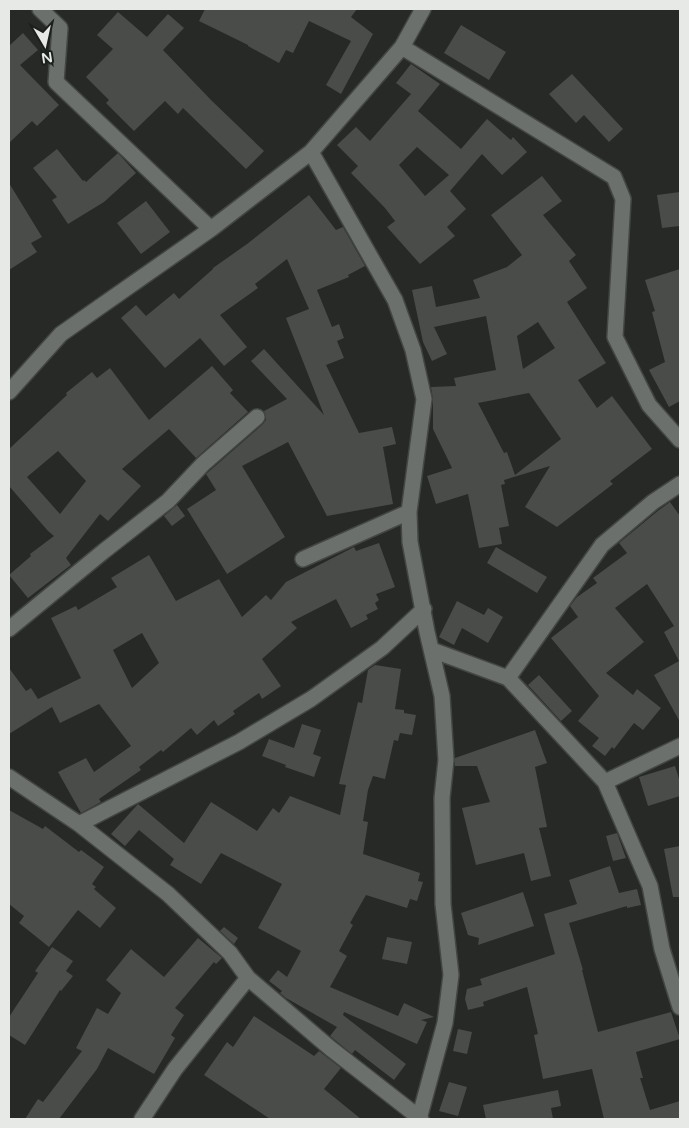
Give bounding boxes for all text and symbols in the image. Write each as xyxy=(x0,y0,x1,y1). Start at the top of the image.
north arrow xyxy=(20,20,70,70)
text: N xyxy=(40,48,54,67)

